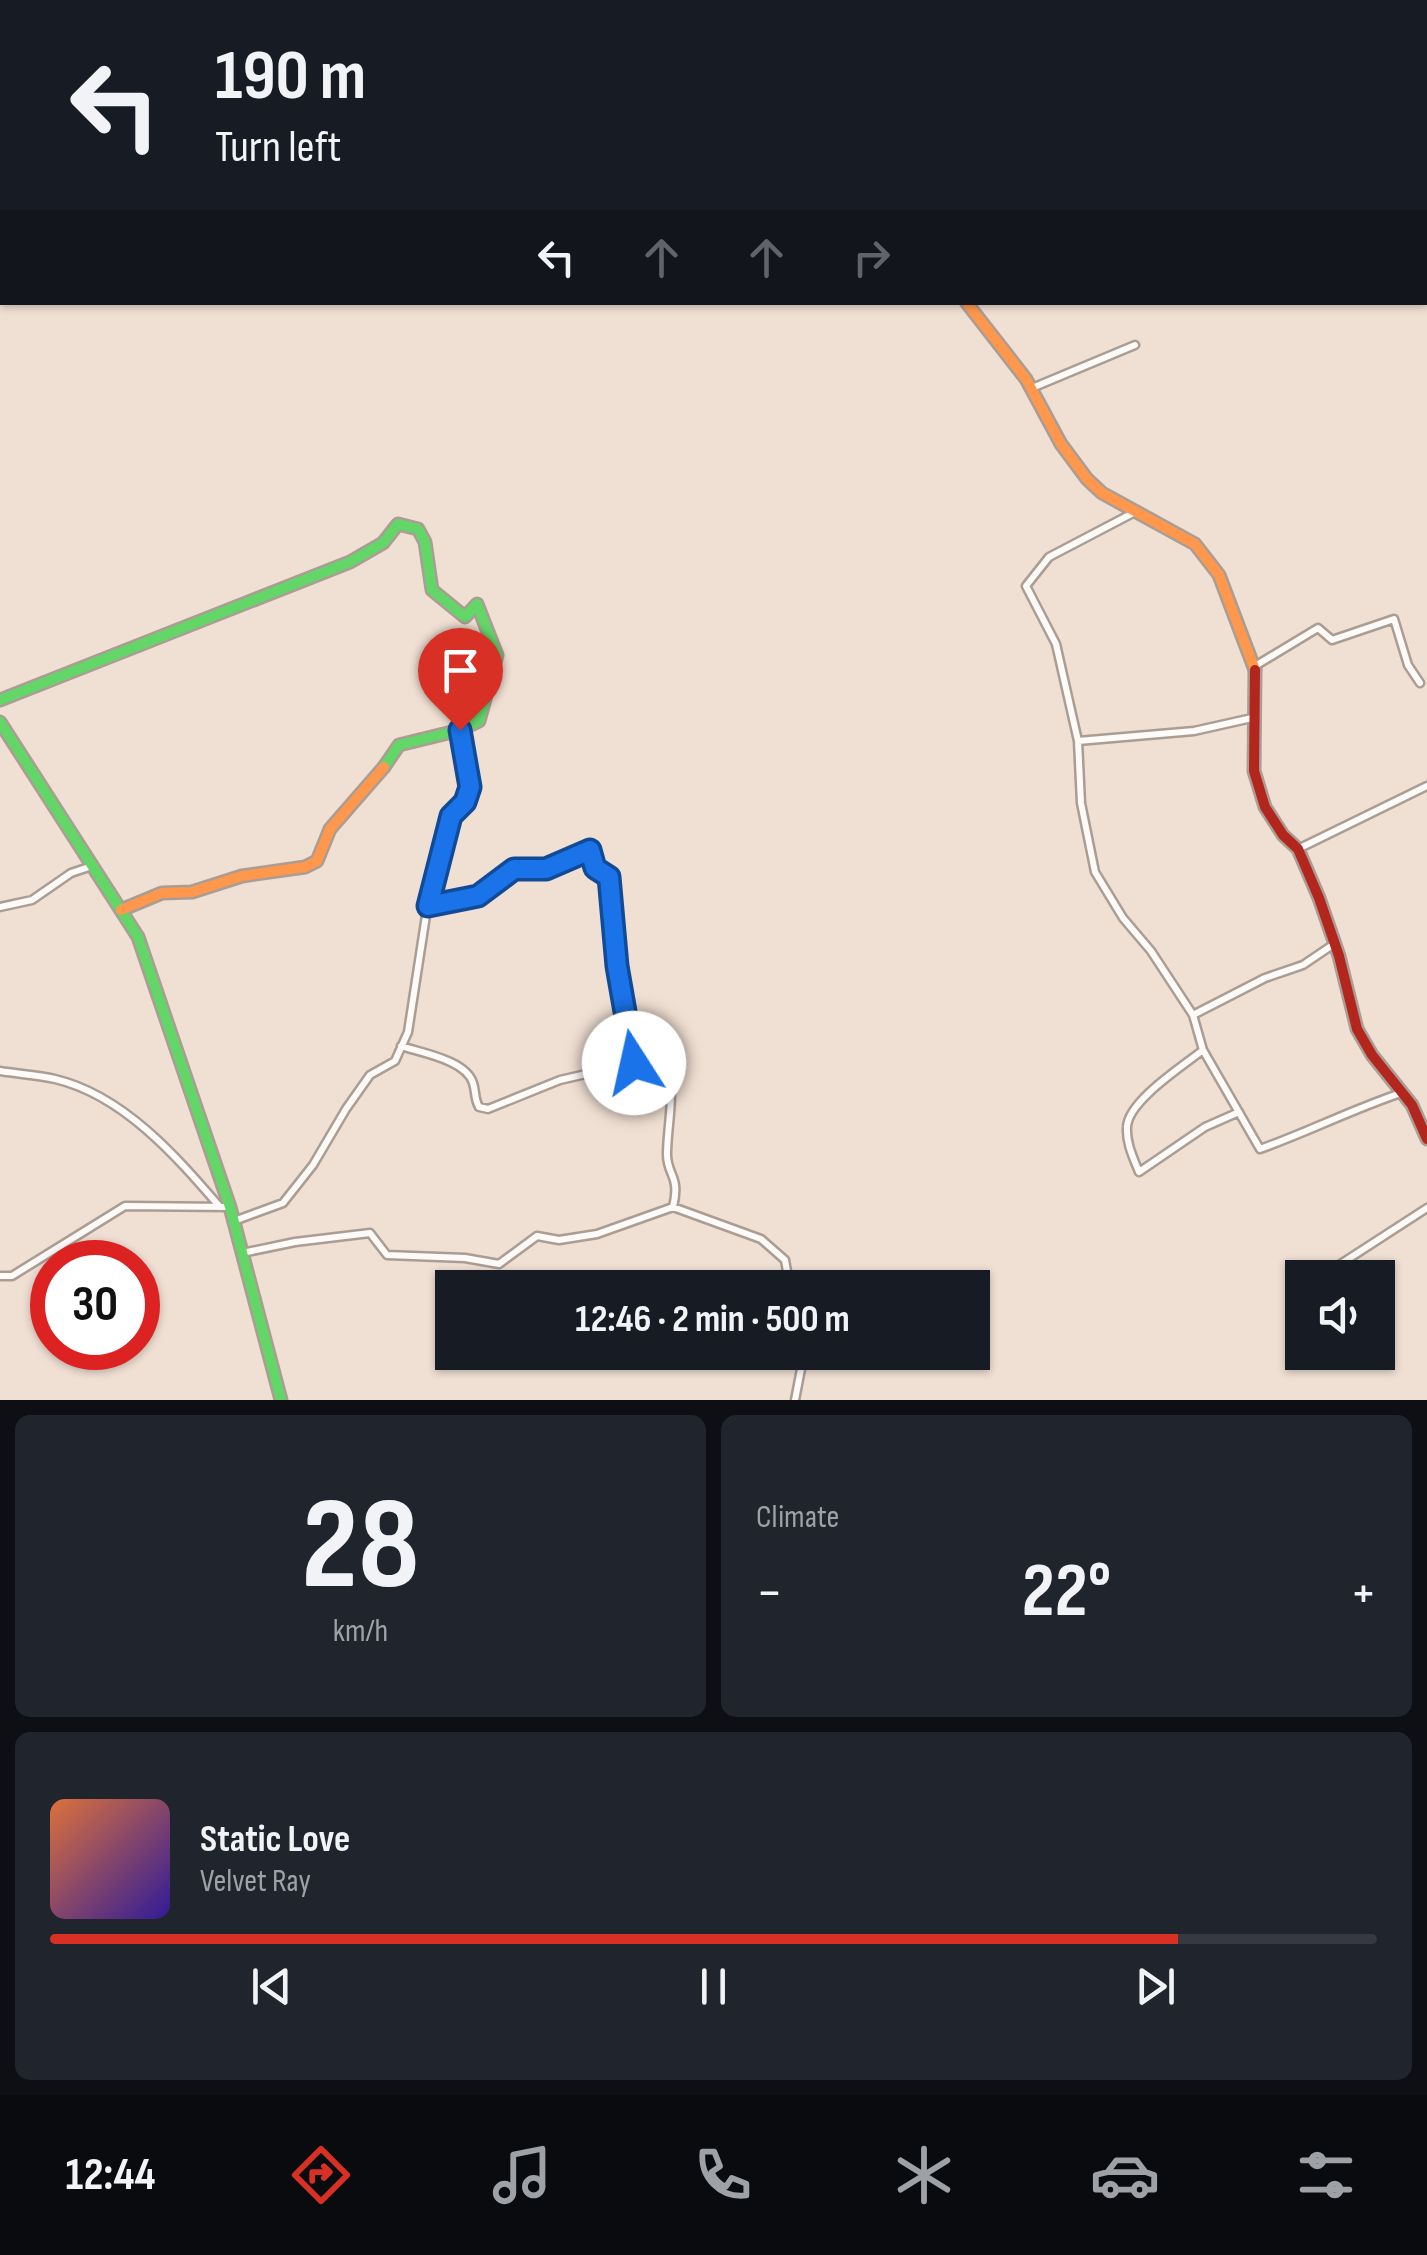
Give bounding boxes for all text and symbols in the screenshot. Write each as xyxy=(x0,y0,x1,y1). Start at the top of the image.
text: 190 m xyxy=(215,35,366,119)
icon: left xyxy=(50,40,180,170)
text: Turn left xyxy=(215,120,341,175)
icon: left xyxy=(529,230,584,285)
icon: ahead xyxy=(634,230,689,285)
icon: ahead xyxy=(739,230,794,285)
icon: right xyxy=(844,230,899,285)
pin xyxy=(418,628,503,731)
icon: arrive xyxy=(433,643,488,698)
position arrow xyxy=(582,1011,686,1115)
speed limit sign: 30 xyxy=(30,1240,160,1370)
map controls xyxy=(1285,1260,1395,1370)
button: sound xyxy=(1285,1260,1395,1370)
text: 12:46 · 2 min · 500 m xyxy=(575,1297,850,1342)
text: 28 xyxy=(301,1469,420,1625)
text: Climate xyxy=(756,1498,839,1537)
text: 22° xyxy=(1022,1547,1111,1638)
text: − xyxy=(756,1560,783,1627)
text: + xyxy=(1350,1560,1377,1627)
text: km/h xyxy=(333,1612,388,1651)
text: Static Love xyxy=(200,1817,350,1862)
text: Velvet Ray xyxy=(200,1862,311,1901)
icon: previous xyxy=(244,1959,299,2014)
icon: pause xyxy=(686,1959,741,2014)
icon: next xyxy=(1128,1959,1183,2014)
icon: directions xyxy=(286,2140,356,2210)
icon: music xyxy=(487,2140,557,2210)
icon: phone xyxy=(688,2140,758,2210)
icon: climate xyxy=(889,2140,959,2210)
icon: car xyxy=(1090,2140,1160,2210)
icon: filters xyxy=(1291,2140,1361,2210)
text: 12:44 xyxy=(66,2148,155,2203)

